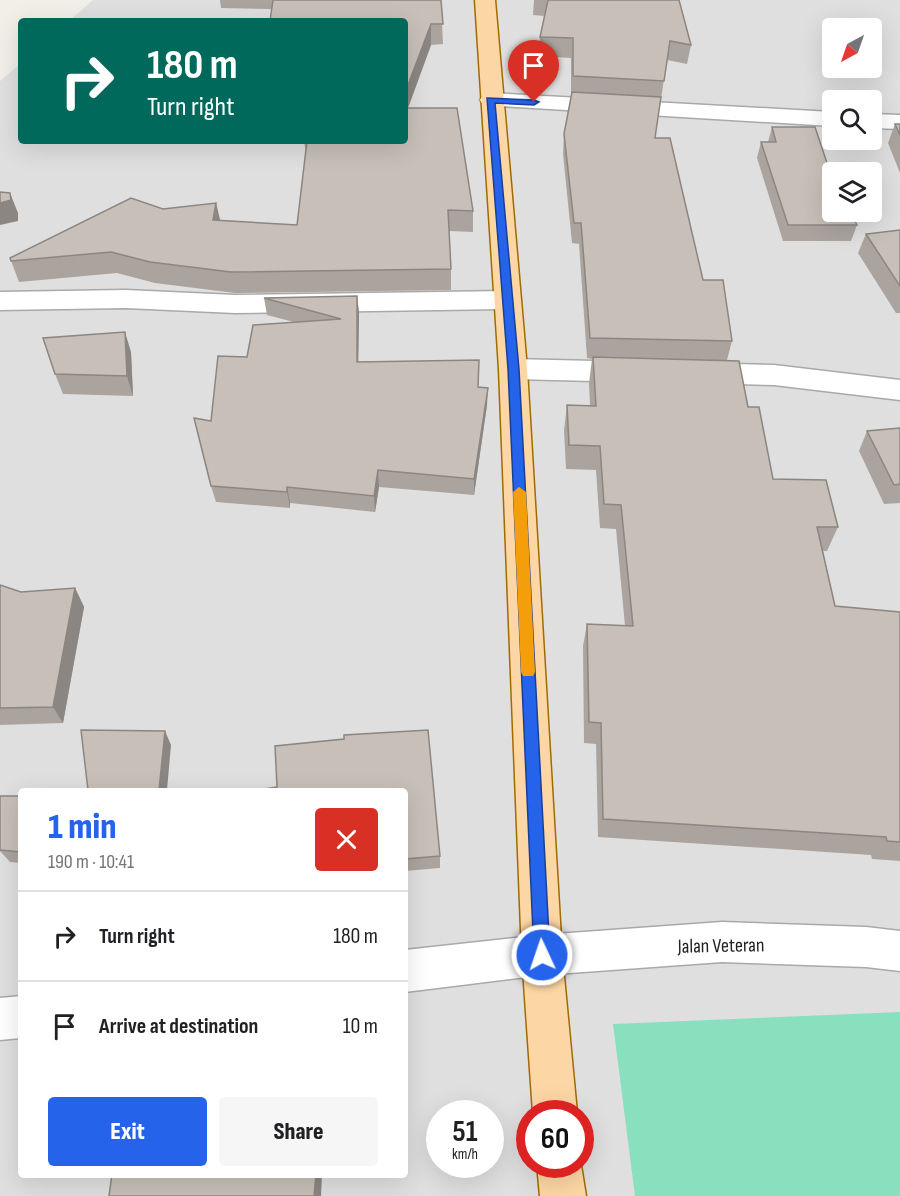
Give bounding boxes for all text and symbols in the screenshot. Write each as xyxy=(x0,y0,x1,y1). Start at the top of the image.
north arrow xyxy=(822,18,882,78)
map controls xyxy=(822,18,882,222)
text: 180 m xyxy=(147,40,238,91)
pin xyxy=(508,40,559,102)
icon: right xyxy=(48,42,126,120)
icon: arrive xyxy=(517,49,550,82)
button: search xyxy=(822,90,882,150)
text: Turn right xyxy=(147,91,234,123)
button: layers xyxy=(822,162,882,222)
text: 1 min xyxy=(48,806,116,849)
button: close xyxy=(315,808,378,871)
text: 190 m · 10:41 xyxy=(48,850,134,874)
icon: right xyxy=(48,920,81,953)
text: Turn right xyxy=(99,923,175,950)
text: 180 m xyxy=(333,923,378,950)
position arrow xyxy=(510,923,574,987)
street label: Jalan Veteran xyxy=(676,933,765,959)
icon: arrive xyxy=(48,1010,81,1043)
text: Arrive at destination xyxy=(99,1013,258,1040)
text: 10 m xyxy=(343,1013,378,1040)
button: Exit xyxy=(48,1097,207,1166)
button: Share xyxy=(219,1097,378,1166)
speed limit sign: 60 xyxy=(516,1100,594,1178)
text: 51 xyxy=(453,1114,477,1150)
text: km/h xyxy=(452,1145,478,1164)

